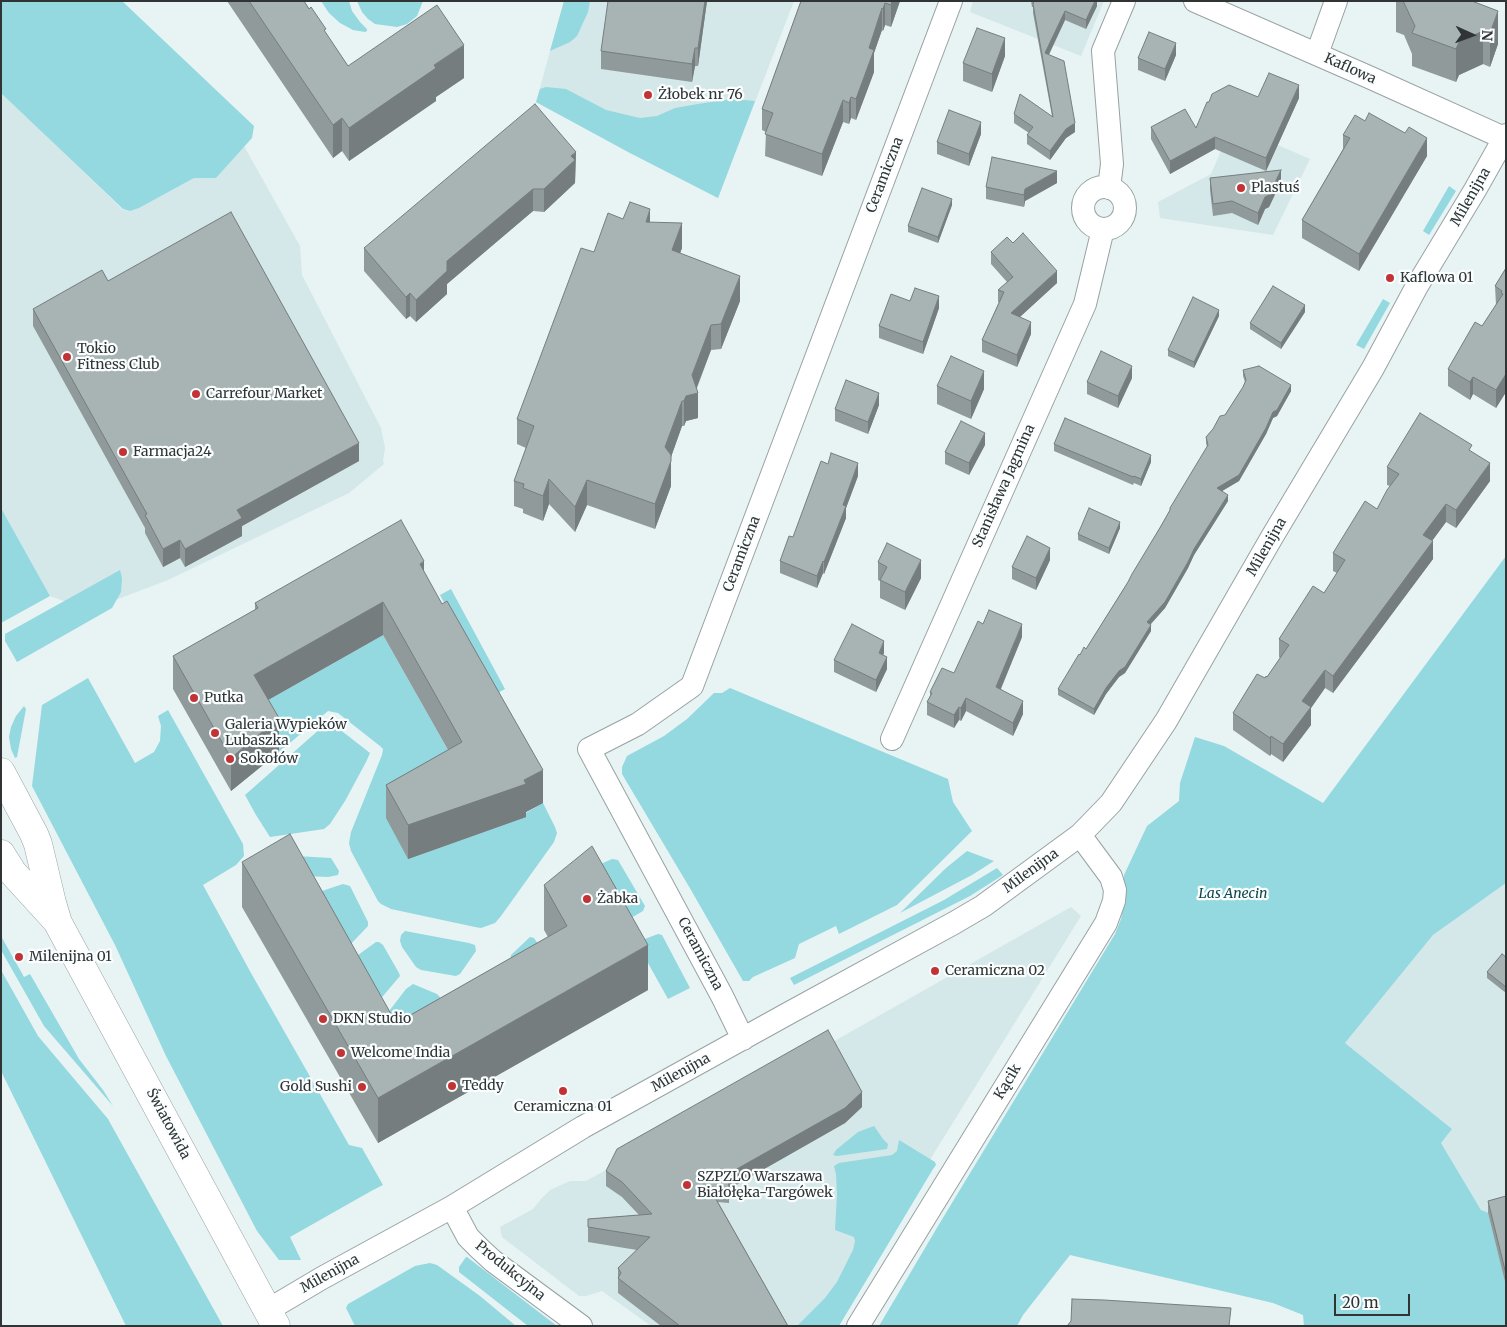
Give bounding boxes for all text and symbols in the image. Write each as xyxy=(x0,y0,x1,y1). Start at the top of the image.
north arrow xyxy=(1447,10,1497,60)
text: N xyxy=(1478,30,1496,41)
street label: Kaflowa xyxy=(1321,50,1379,88)
place label: Żłobek nr 76 xyxy=(658,87,743,103)
marker: Żłobek nr 76 xyxy=(642,89,654,101)
street label: Ceramiczna xyxy=(863,135,907,215)
street label: Milenijna xyxy=(1448,165,1494,229)
place label: Plastuś xyxy=(1251,180,1300,196)
marker: Plastuś xyxy=(1235,182,1247,194)
place label: Kaflowa 01 xyxy=(1400,270,1473,286)
marker: Kaflowa 01 xyxy=(1384,272,1396,284)
place label: Tokio Fitness Club xyxy=(77,341,159,374)
marker: Tokio Fitness Club xyxy=(61,351,73,363)
place label: Carrefour Market xyxy=(206,386,323,402)
marker: Carrefour Market xyxy=(190,388,202,400)
street label: Stanisława Jagmina xyxy=(969,422,1039,550)
place label: Farmacja24 xyxy=(133,444,212,460)
marker: Farmacja24 xyxy=(117,446,129,458)
street label: Ceramiczna xyxy=(720,514,764,594)
street label: Milenijna xyxy=(1244,515,1290,579)
place label: Putka xyxy=(204,690,243,706)
marker: Putka xyxy=(188,692,200,704)
place label: Galeria Wypieków Lubaszka xyxy=(225,717,347,750)
marker: Galeria Wypieków Lubaszka xyxy=(209,727,221,739)
place label: Sokołów xyxy=(240,751,298,767)
marker: Sokołów xyxy=(224,753,236,765)
street label: Milenijna xyxy=(1000,845,1062,897)
park label: Las Anecin xyxy=(1198,886,1268,902)
place label: Żabka xyxy=(597,891,638,907)
marker: Żabka xyxy=(581,893,593,905)
street label: Ceramiczna xyxy=(674,915,726,993)
place label: Milenijna 01 xyxy=(29,949,112,965)
marker: Milenijna 01 xyxy=(13,951,25,963)
place label: Ceramiczna 02 xyxy=(945,963,1045,979)
marker: Ceramiczna 02 xyxy=(929,965,941,977)
place label: DKN Studio xyxy=(333,1011,411,1027)
marker: DKN Studio xyxy=(317,1013,329,1025)
place label: Welcome India xyxy=(351,1045,450,1061)
marker: Welcome India xyxy=(335,1047,347,1059)
street label: Milenijna xyxy=(649,1050,713,1096)
street label: Kącik xyxy=(991,1061,1025,1103)
place label: Teddy xyxy=(462,1078,504,1094)
place label: Gold Sushi xyxy=(280,1079,352,1095)
marker: Teddy xyxy=(446,1080,458,1092)
marker: Gold Sushi xyxy=(356,1081,368,1093)
marker: Ceramiczna 01 xyxy=(557,1085,569,1097)
street label: Światowida xyxy=(142,1086,194,1162)
place label: Ceramiczna 01 xyxy=(514,1099,612,1115)
place label: SZPZLO Warszawa Białołęka-Targówek xyxy=(697,1169,833,1202)
marker: SZPZLO Warszawa Białołęka-Targówek xyxy=(681,1179,693,1191)
street label: Produkcyjna xyxy=(472,1238,548,1304)
street label: Milenijna xyxy=(298,1251,362,1297)
scale bar xyxy=(1337,1284,1413,1316)
text: 20 m xyxy=(1342,1293,1379,1312)

